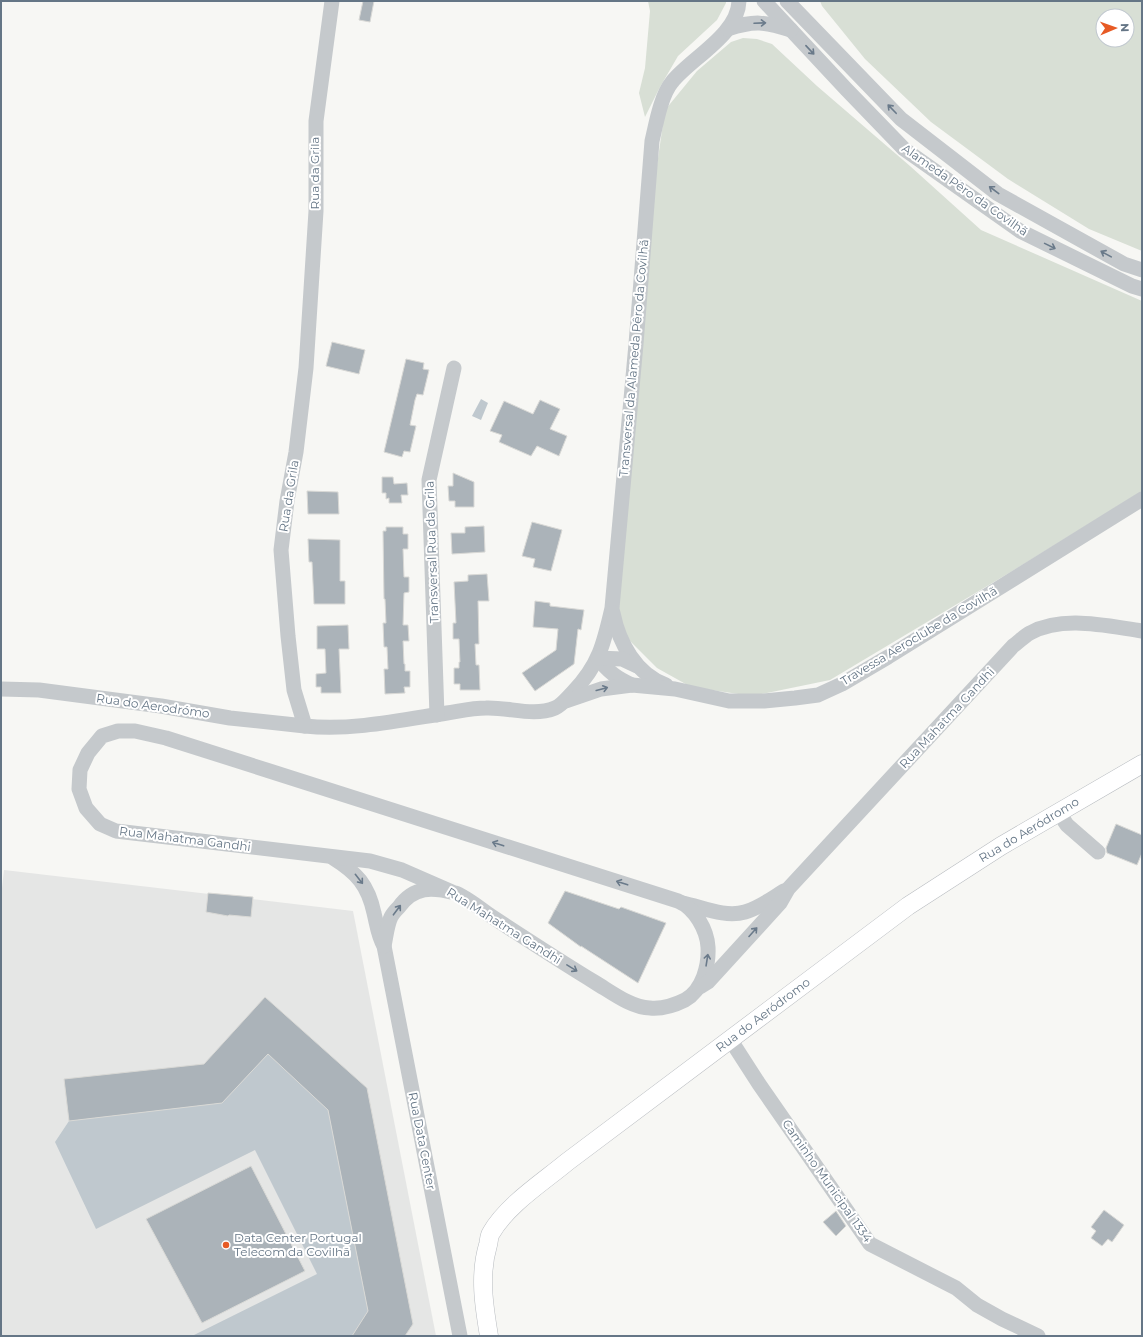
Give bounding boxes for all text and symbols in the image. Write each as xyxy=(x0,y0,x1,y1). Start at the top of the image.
north arrow xyxy=(1095,8,1135,48)
one-way arrow xyxy=(753,19,766,27)
text: N xyxy=(1118,23,1132,32)
one-way arrow xyxy=(805,45,815,55)
one-way arrow xyxy=(887,104,897,114)
street label: Rua da Grila xyxy=(307,137,322,209)
street label: Alameda Pêro da Covilhã xyxy=(899,140,1031,239)
one-way arrow xyxy=(988,186,999,194)
street label: Transversal da Alameda Pêro da Covilhã xyxy=(616,239,651,477)
one-way arrow xyxy=(1044,243,1056,250)
one-way arrow xyxy=(1101,250,1113,258)
street label: Rua da Grila xyxy=(275,459,302,533)
street label: Transversal Rua da Grila xyxy=(422,481,441,623)
street label: Travessa Aeroclube da Covilhã xyxy=(838,583,1000,688)
street label: Rua Mahatma Gandhi xyxy=(896,664,997,771)
one-way arrow xyxy=(595,685,608,692)
street label: Rua do Aerodrómo xyxy=(95,690,211,721)
street label: Rua do Aeródromo xyxy=(976,794,1082,865)
street label: Rua Mahatma Gandhi xyxy=(118,823,252,854)
one-way arrow xyxy=(492,839,504,847)
one-way arrow xyxy=(355,874,363,885)
one-way arrow xyxy=(616,879,629,886)
street label: Rua Mahatma Gandhi xyxy=(444,884,564,967)
one-way arrow xyxy=(392,904,401,915)
one-way arrow xyxy=(748,927,758,937)
one-way arrow xyxy=(703,954,711,967)
one-way arrow xyxy=(566,965,578,973)
street label: Rua do Aeródromo xyxy=(713,974,813,1055)
street label: Rua Data Center xyxy=(406,1091,439,1191)
street label: Caminho Municipal 1334 xyxy=(779,1116,876,1245)
place label: Data Center Portugal Telecom da Covilhã xyxy=(234,1230,362,1259)
marker: Data Center Portugal Telecom da Covilhã xyxy=(221,1240,231,1250)

